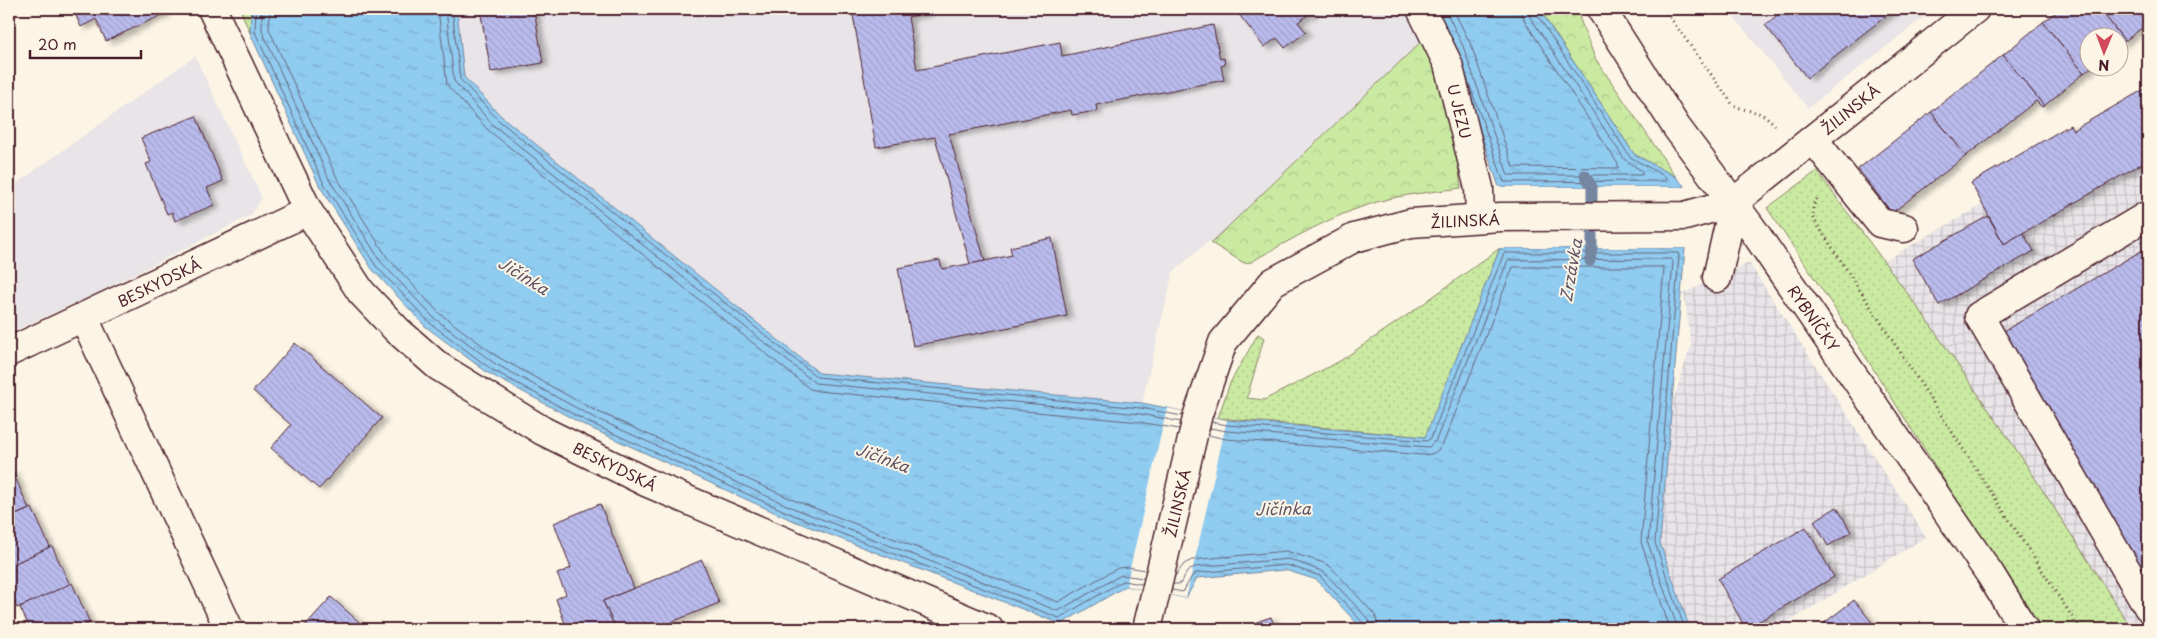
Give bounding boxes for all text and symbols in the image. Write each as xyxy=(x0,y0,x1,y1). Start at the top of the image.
scale bar xyxy=(30,28,141,60)
north arrow xyxy=(2080,28,2130,78)
text: 20 m xyxy=(38,32,77,55)
text: N xyxy=(2098,55,2109,76)
street label: ŽILINSKÁ xyxy=(1816,78,1884,140)
street label: U JEZU xyxy=(1442,81,1478,141)
street label: ŽILINSKÁ xyxy=(1430,207,1500,233)
water label: Zrzávka xyxy=(1553,236,1587,303)
water label: Jičínka xyxy=(494,250,555,300)
street label: BESKYDSKÁ xyxy=(113,252,205,312)
street label: RYBNÍČKY xyxy=(1783,280,1846,356)
street label: BESKYDSKÁ xyxy=(569,436,661,496)
water label: Jičínka xyxy=(853,436,914,478)
street label: ŽILINSKÁ xyxy=(1158,467,1196,539)
water label: Jičínka xyxy=(1255,495,1312,520)

